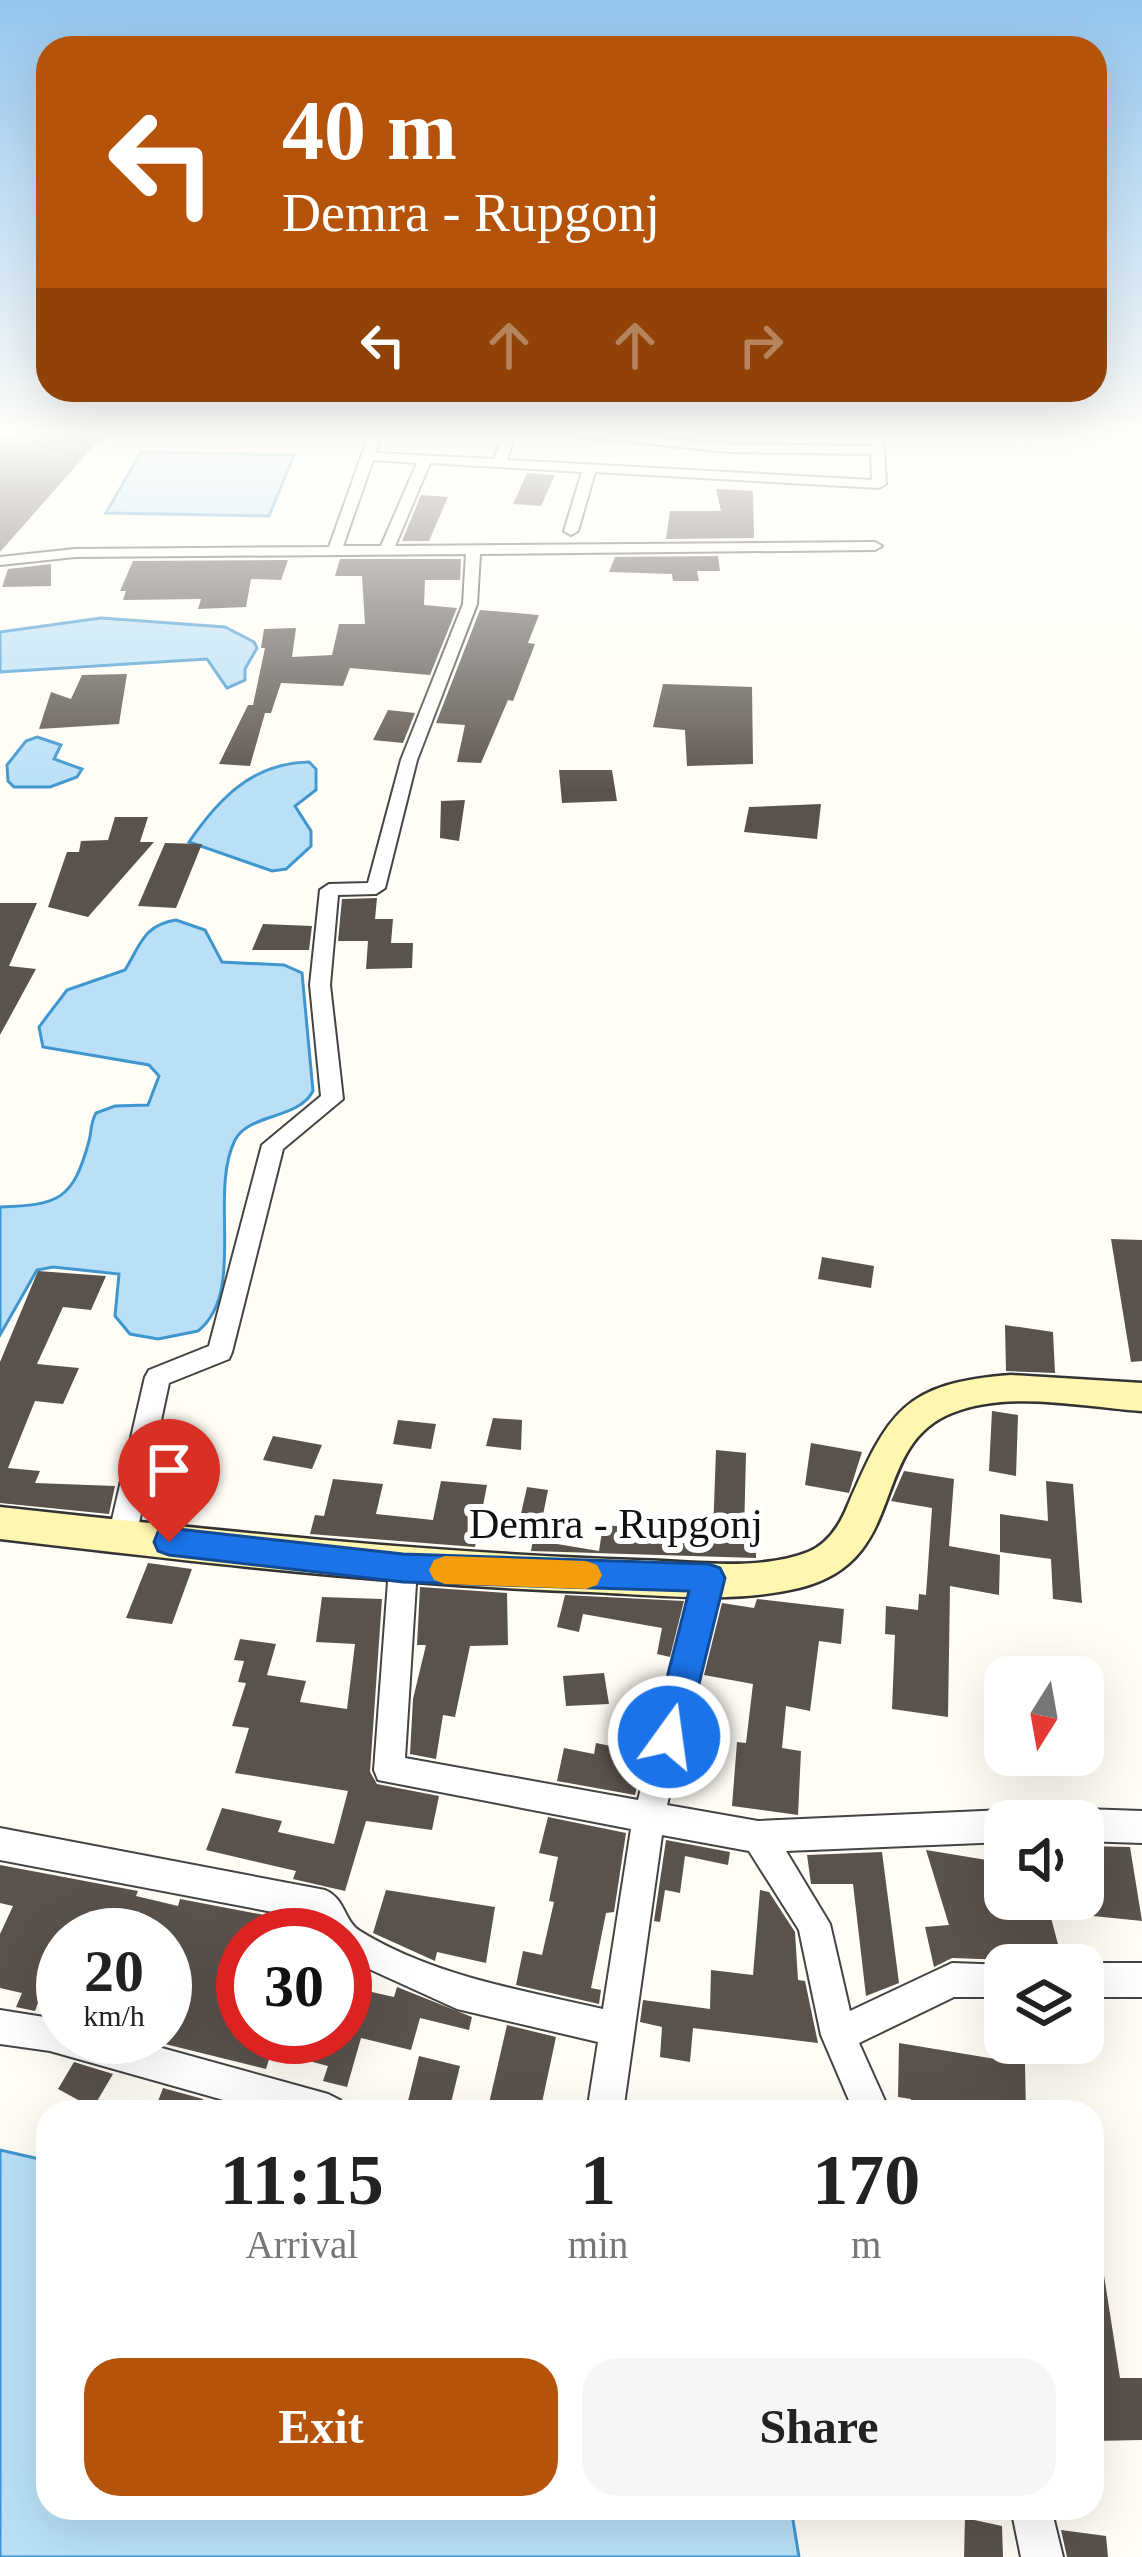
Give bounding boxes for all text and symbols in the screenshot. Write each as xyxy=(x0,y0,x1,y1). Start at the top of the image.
icon: left xyxy=(84,84,240,240)
text: 40 m xyxy=(282,84,457,177)
text: Demra - Rupgonj xyxy=(282,183,660,243)
icon: left xyxy=(350,312,416,378)
icon: ahead xyxy=(476,312,542,378)
icon: ahead xyxy=(602,312,668,378)
icon: right xyxy=(728,312,794,378)
pin xyxy=(118,1419,220,1542)
icon: arrive xyxy=(136,1437,202,1503)
street label: Demra - Rupgonj xyxy=(469,1501,763,1547)
north arrow xyxy=(984,1656,1104,1776)
map controls xyxy=(984,1656,1104,2064)
position arrow xyxy=(606,1674,732,1800)
button: sound xyxy=(984,1800,1104,1920)
speed limit sign: 30 xyxy=(216,1908,372,2064)
text: 20 xyxy=(84,1938,144,2004)
button: layers xyxy=(984,1944,1104,2064)
text: km/h xyxy=(83,1999,145,2032)
text: 11:15 xyxy=(220,2140,384,2220)
text: 1 xyxy=(580,2140,616,2220)
text: 170 xyxy=(812,2140,920,2220)
text: Arrival xyxy=(246,2223,358,2266)
text: min xyxy=(568,2223,628,2266)
text: m xyxy=(851,2223,881,2266)
button: Exit xyxy=(84,2358,558,2496)
button: Share xyxy=(582,2358,1056,2496)

